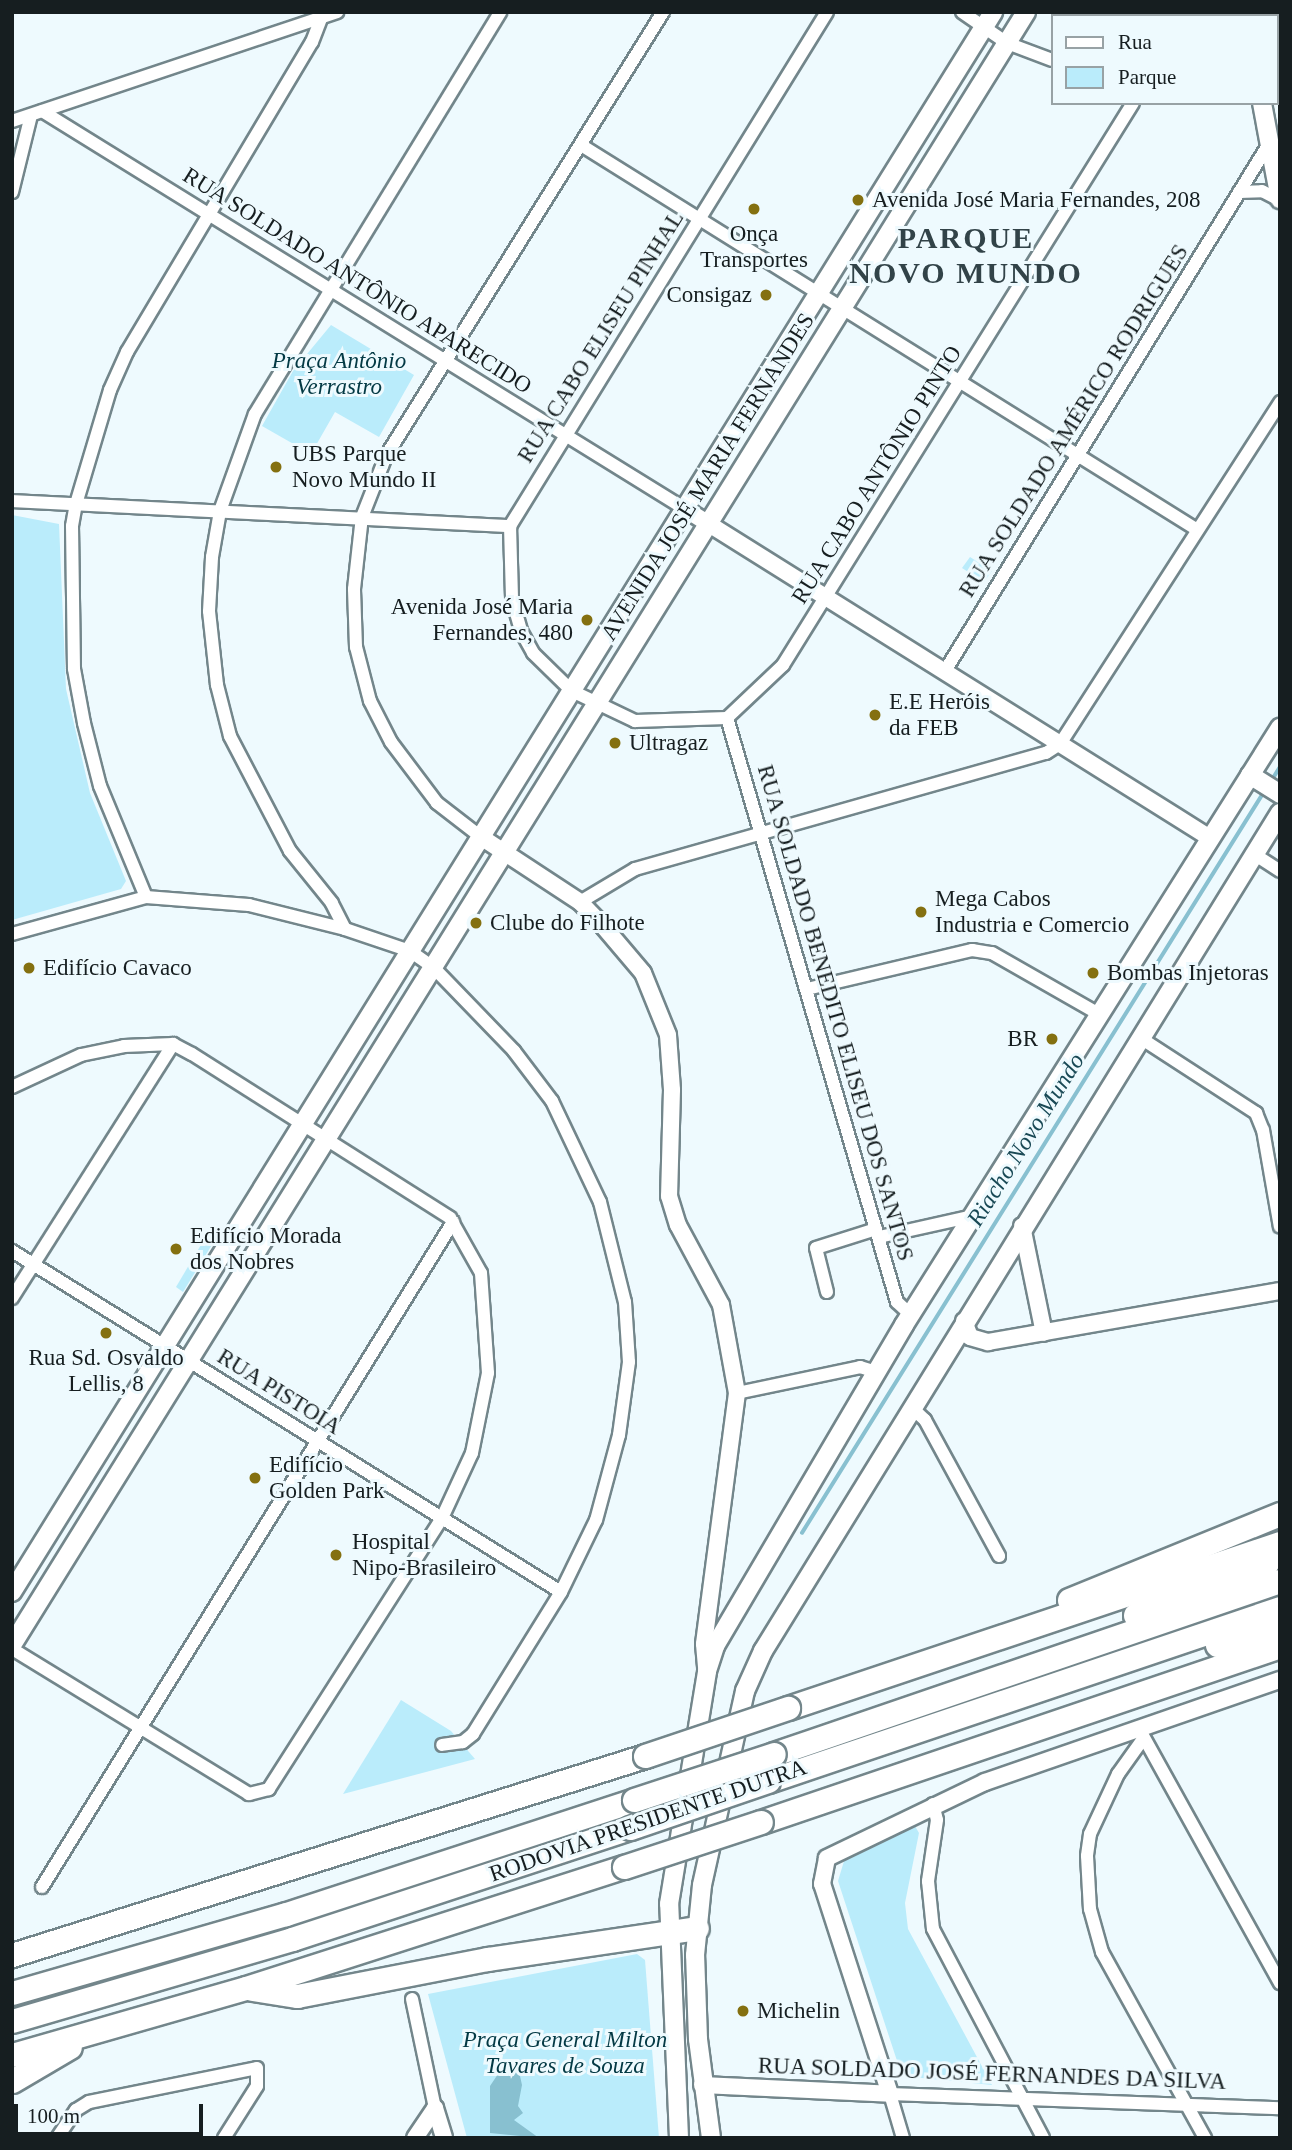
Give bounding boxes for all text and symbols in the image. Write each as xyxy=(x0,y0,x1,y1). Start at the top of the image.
legend xyxy=(1050,14,1278,105)
text: Rua xyxy=(1118,30,1152,54)
text: Parque xyxy=(1118,65,1176,89)
street label: RUA SOLDADO ANTÔNIO APARECIDO xyxy=(176,161,538,401)
place label: Avenida José Maria Fernandes, 208 xyxy=(872,186,1201,214)
marker: Avenida José Maria Fernandes, 208 xyxy=(850,192,866,208)
marker: Onça Transportes xyxy=(746,201,762,217)
street label: RUA CABO ELISEU PINHAL xyxy=(512,205,690,469)
place label: Onça Transportes xyxy=(700,220,808,274)
district label: PARQUE NOVO MUNDO xyxy=(850,220,1082,290)
street label: RUA SOLDADO AMÉRICO RODRIGUES xyxy=(953,238,1195,604)
place label: Consigaz xyxy=(666,281,752,309)
marker: Consigaz xyxy=(758,287,774,303)
street label: AVENIDA JOSÉ MARIA FERNANDES xyxy=(595,307,821,647)
street label: RUA CABO ANTÔNIO PINTO xyxy=(785,340,969,610)
park label: Praça Antônio Verrastro xyxy=(272,347,406,401)
place label: UBS Parque Novo Mundo II xyxy=(292,440,436,494)
marker: UBS Parque Novo Mundo II xyxy=(266,457,286,477)
place label: Avenida José Maria Fernandes, 480 xyxy=(391,593,573,647)
marker: Avenida José Maria Fernandes, 480 xyxy=(579,612,595,628)
place label: E.E Heróis da FEB xyxy=(889,688,990,742)
marker: E.E Heróis da FEB xyxy=(867,707,883,723)
place label: Ultragaz xyxy=(629,729,708,757)
marker: Ultragaz xyxy=(607,735,623,751)
street label: RUA SOLDADO BENEDITO ELISEU DOS SANTOS xyxy=(751,761,919,1265)
place label: Mega Cabos Industria e Comercio xyxy=(935,885,1129,939)
marker: Mega Cabos Industria e Comercio xyxy=(913,904,929,920)
place label: Clube do Filhote xyxy=(490,909,645,937)
marker: Clube do Filhote xyxy=(468,915,484,931)
place label: Edifício Cavaco xyxy=(43,954,192,982)
place label: Bombas Injetoras xyxy=(1107,959,1269,987)
marker: Edifício Cavaco xyxy=(21,960,37,976)
marker: Bombas Injetoras xyxy=(1085,965,1101,981)
place label: BR xyxy=(1007,1025,1038,1053)
marker: BR xyxy=(1044,1031,1060,1047)
water label: Riacho Novo Mundo xyxy=(961,1048,1091,1232)
place label: Edifício Morada dos Nobres xyxy=(190,1222,341,1276)
marker: Edifício Morada dos Nobres xyxy=(168,1241,184,1257)
marker: Rua Sd. Osvaldo Lellis, 8 xyxy=(98,1325,114,1341)
street label: RUA PISTOIA xyxy=(211,1343,347,1441)
place label: Rua Sd. Osvaldo Lellis, 8 xyxy=(28,1344,184,1398)
place label: Edifício Golden Park xyxy=(269,1451,385,1505)
marker: Edifício Golden Park xyxy=(247,1470,263,1486)
place label: Hospital Nipo-Brasileiro xyxy=(352,1528,496,1582)
marker: Hospital Nipo-Brasileiro xyxy=(326,1545,346,1565)
street label: RODOVIA PRESIDENTE DUTRA xyxy=(485,1753,811,1889)
place label: Michelin xyxy=(757,1997,840,2025)
marker: Michelin xyxy=(735,2003,751,2019)
park label: Praça General Milton Tavares de Souza xyxy=(463,2026,667,2080)
street label: RUA SOLDADO JOSÉ FERNANDES DA SILVA xyxy=(756,2052,1228,2096)
scale bar xyxy=(18,2090,206,2134)
text: 100 m xyxy=(27,2104,80,2128)

